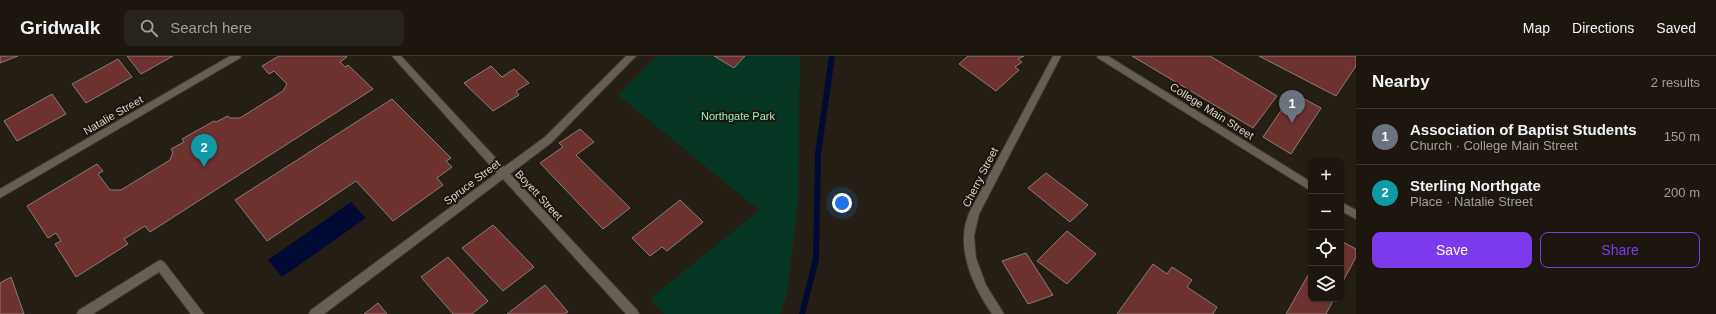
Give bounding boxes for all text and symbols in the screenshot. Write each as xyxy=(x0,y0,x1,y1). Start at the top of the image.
search box xyxy=(124,10,404,46)
text: Gridwalk xyxy=(20,17,100,38)
icon: search xyxy=(138,17,160,39)
text: Search here xyxy=(170,19,252,36)
text: Map xyxy=(1523,20,1550,36)
text: Directions xyxy=(1572,20,1634,36)
text: Saved xyxy=(1656,20,1696,36)
text: Nearby xyxy=(1372,72,1430,91)
text: 2 results xyxy=(1651,75,1700,90)
street label: College Main Street xyxy=(1168,80,1256,142)
pin: 1 xyxy=(1279,90,1305,123)
street label: Natalie Street xyxy=(81,93,145,137)
park label: Northgate Park xyxy=(701,110,775,122)
text: Association of Baptist Students xyxy=(1410,121,1637,138)
text: 1 xyxy=(1381,129,1389,144)
text: 150 m xyxy=(1664,129,1700,144)
pin: 2 xyxy=(191,134,217,167)
text: Church · College Main Street xyxy=(1410,138,1578,153)
street label: Cherry Street xyxy=(960,145,1000,209)
street label: Spruce Street xyxy=(442,157,502,207)
map controls xyxy=(1308,158,1344,302)
button: + xyxy=(1308,158,1344,194)
street label: Boyett Street xyxy=(513,168,565,222)
text: Sterling Northgate xyxy=(1410,177,1541,194)
text: 2 xyxy=(1381,185,1389,200)
text: 200 m xyxy=(1664,185,1700,200)
your location xyxy=(832,193,852,213)
button: − xyxy=(1308,194,1344,230)
text: Place · Natalie Street xyxy=(1410,194,1533,209)
button: locate xyxy=(1308,230,1344,266)
button: Save xyxy=(1372,232,1532,268)
button: Share xyxy=(1540,232,1700,268)
button: layers xyxy=(1308,266,1344,302)

